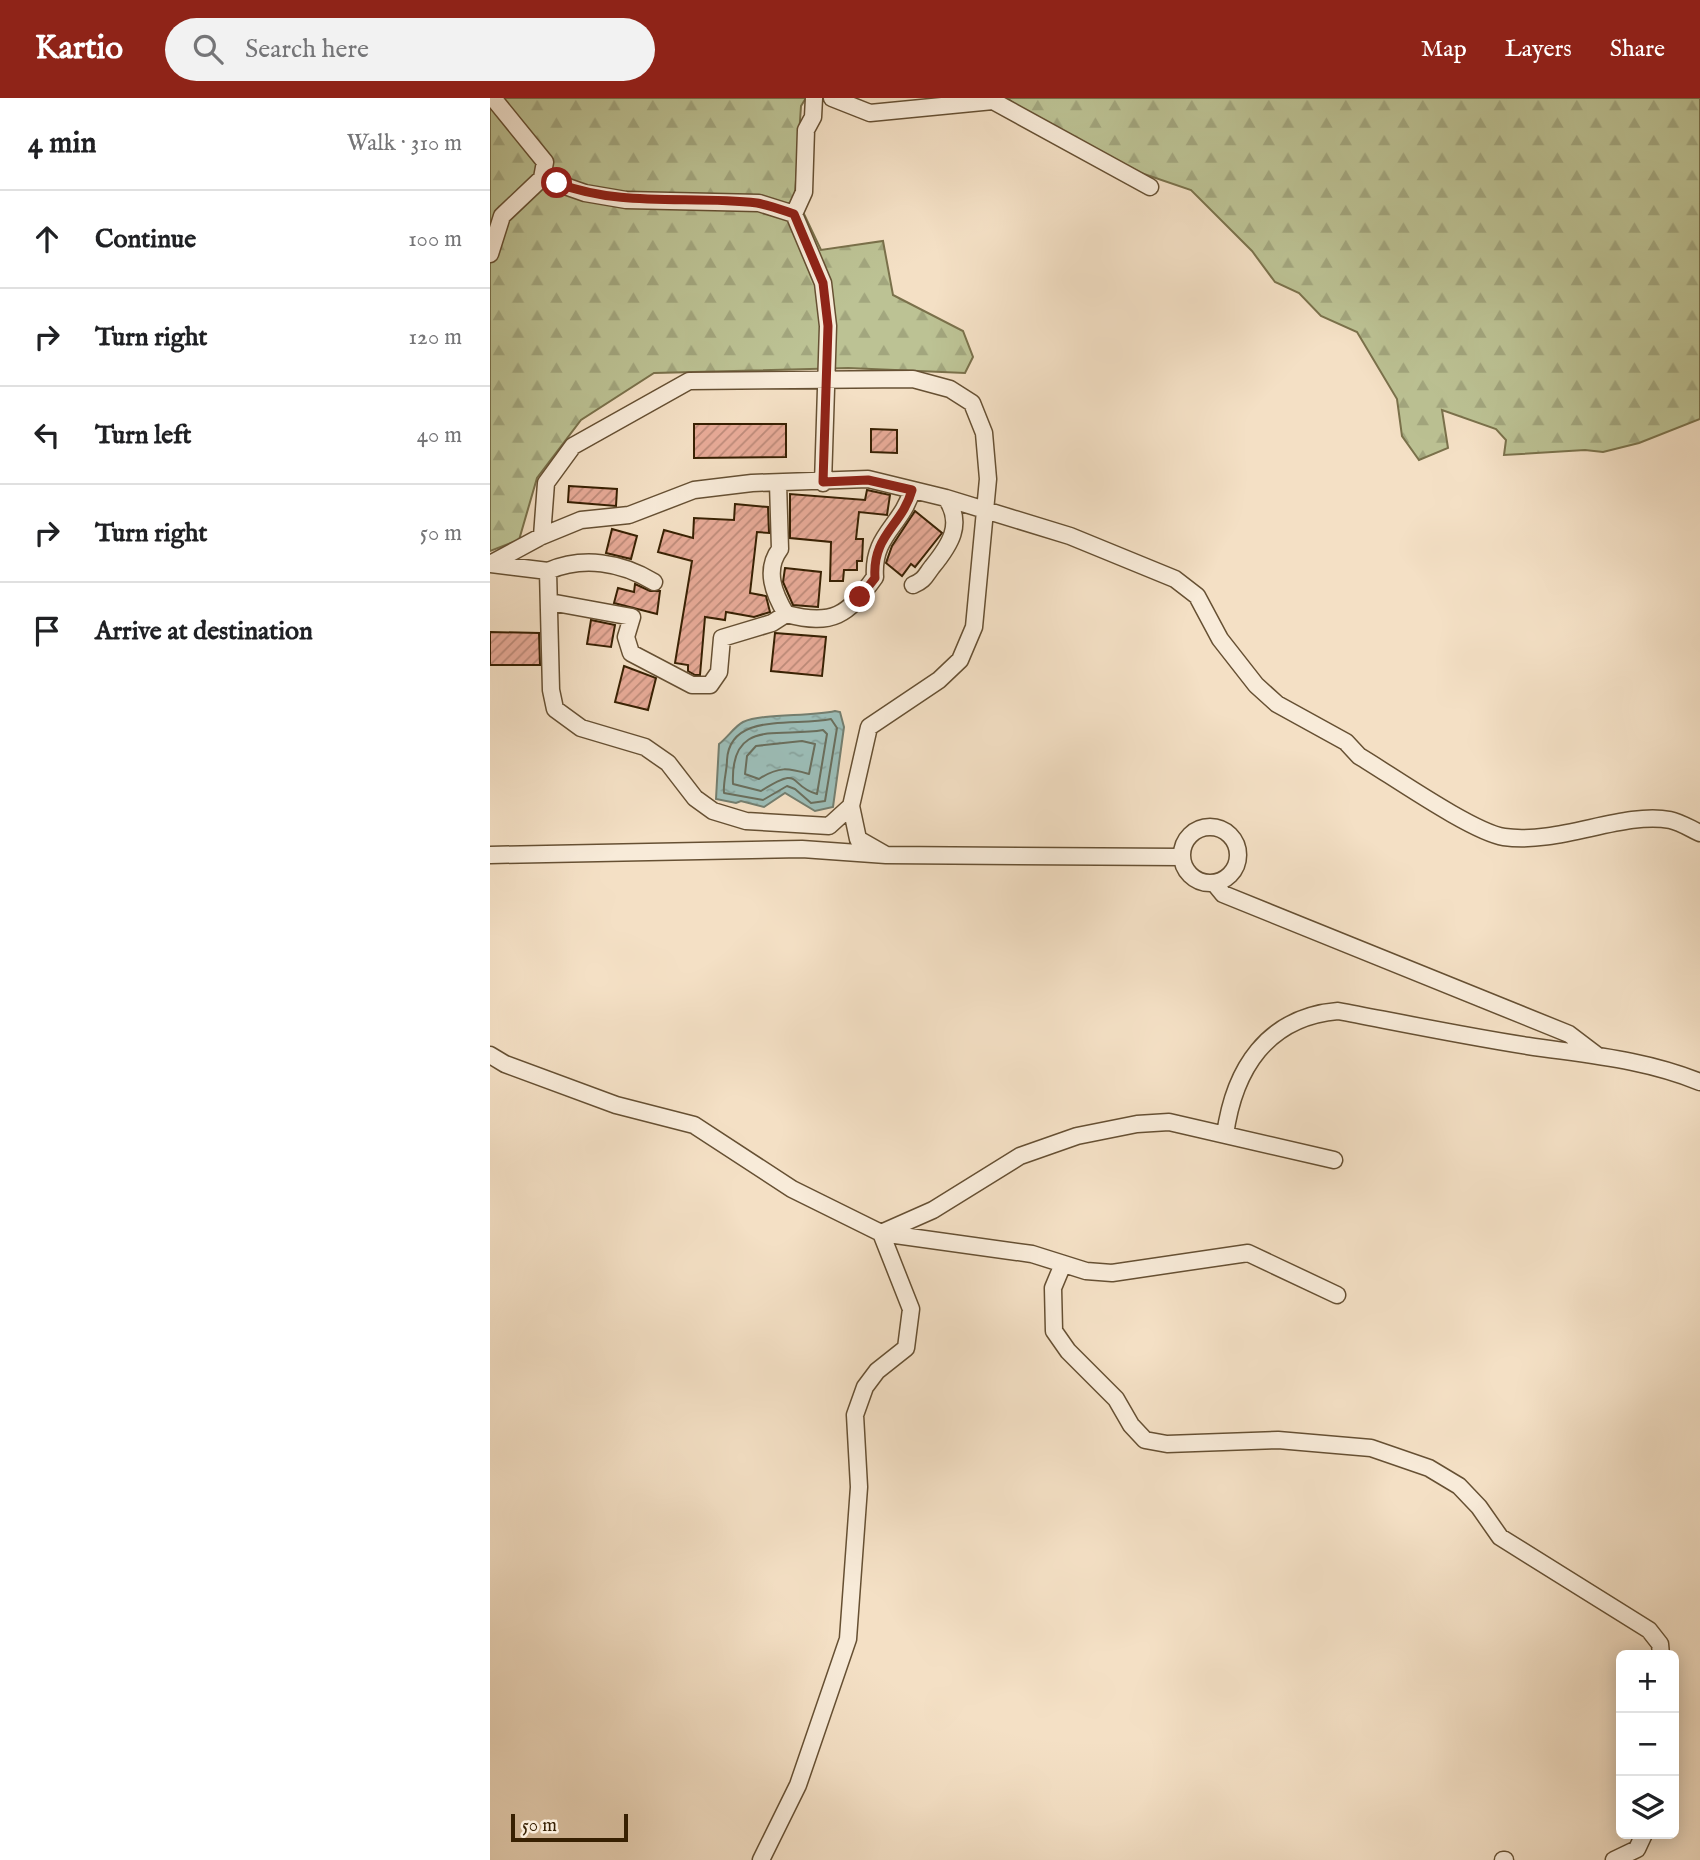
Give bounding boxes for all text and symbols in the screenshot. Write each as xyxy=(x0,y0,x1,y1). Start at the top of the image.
search box xyxy=(165,18,655,81)
text: Kartio xyxy=(35,28,123,70)
icon: search xyxy=(189,30,227,68)
text: Search here xyxy=(245,33,369,66)
text: Map xyxy=(1421,34,1467,65)
text: Layers xyxy=(1505,34,1572,65)
text: Share xyxy=(1610,34,1665,65)
text: 4 min xyxy=(28,125,96,163)
text: Walk · 310 m xyxy=(347,129,462,158)
route start xyxy=(541,167,572,198)
icon: ahead xyxy=(28,220,66,258)
text: Continue xyxy=(95,223,196,256)
text: 100 m xyxy=(408,225,462,254)
icon: right xyxy=(28,318,66,356)
text: Turn right xyxy=(95,321,208,354)
text: 120 m xyxy=(409,323,462,352)
icon: left xyxy=(28,416,66,454)
text: Turn left xyxy=(95,419,192,452)
text: 40 m xyxy=(417,421,462,450)
icon: right xyxy=(28,514,66,552)
text: Turn right xyxy=(95,517,208,550)
text: 50 m xyxy=(420,519,462,548)
route end xyxy=(844,581,875,612)
icon: arrive xyxy=(28,612,66,650)
text: Arrive at destination xyxy=(95,615,313,648)
map controls xyxy=(1616,1650,1679,1839)
button: + xyxy=(1616,1650,1679,1713)
button: − xyxy=(1616,1713,1679,1776)
button: layers xyxy=(1616,1776,1679,1839)
scale bar xyxy=(511,1811,628,1843)
text: 50 m xyxy=(522,1814,557,1838)

